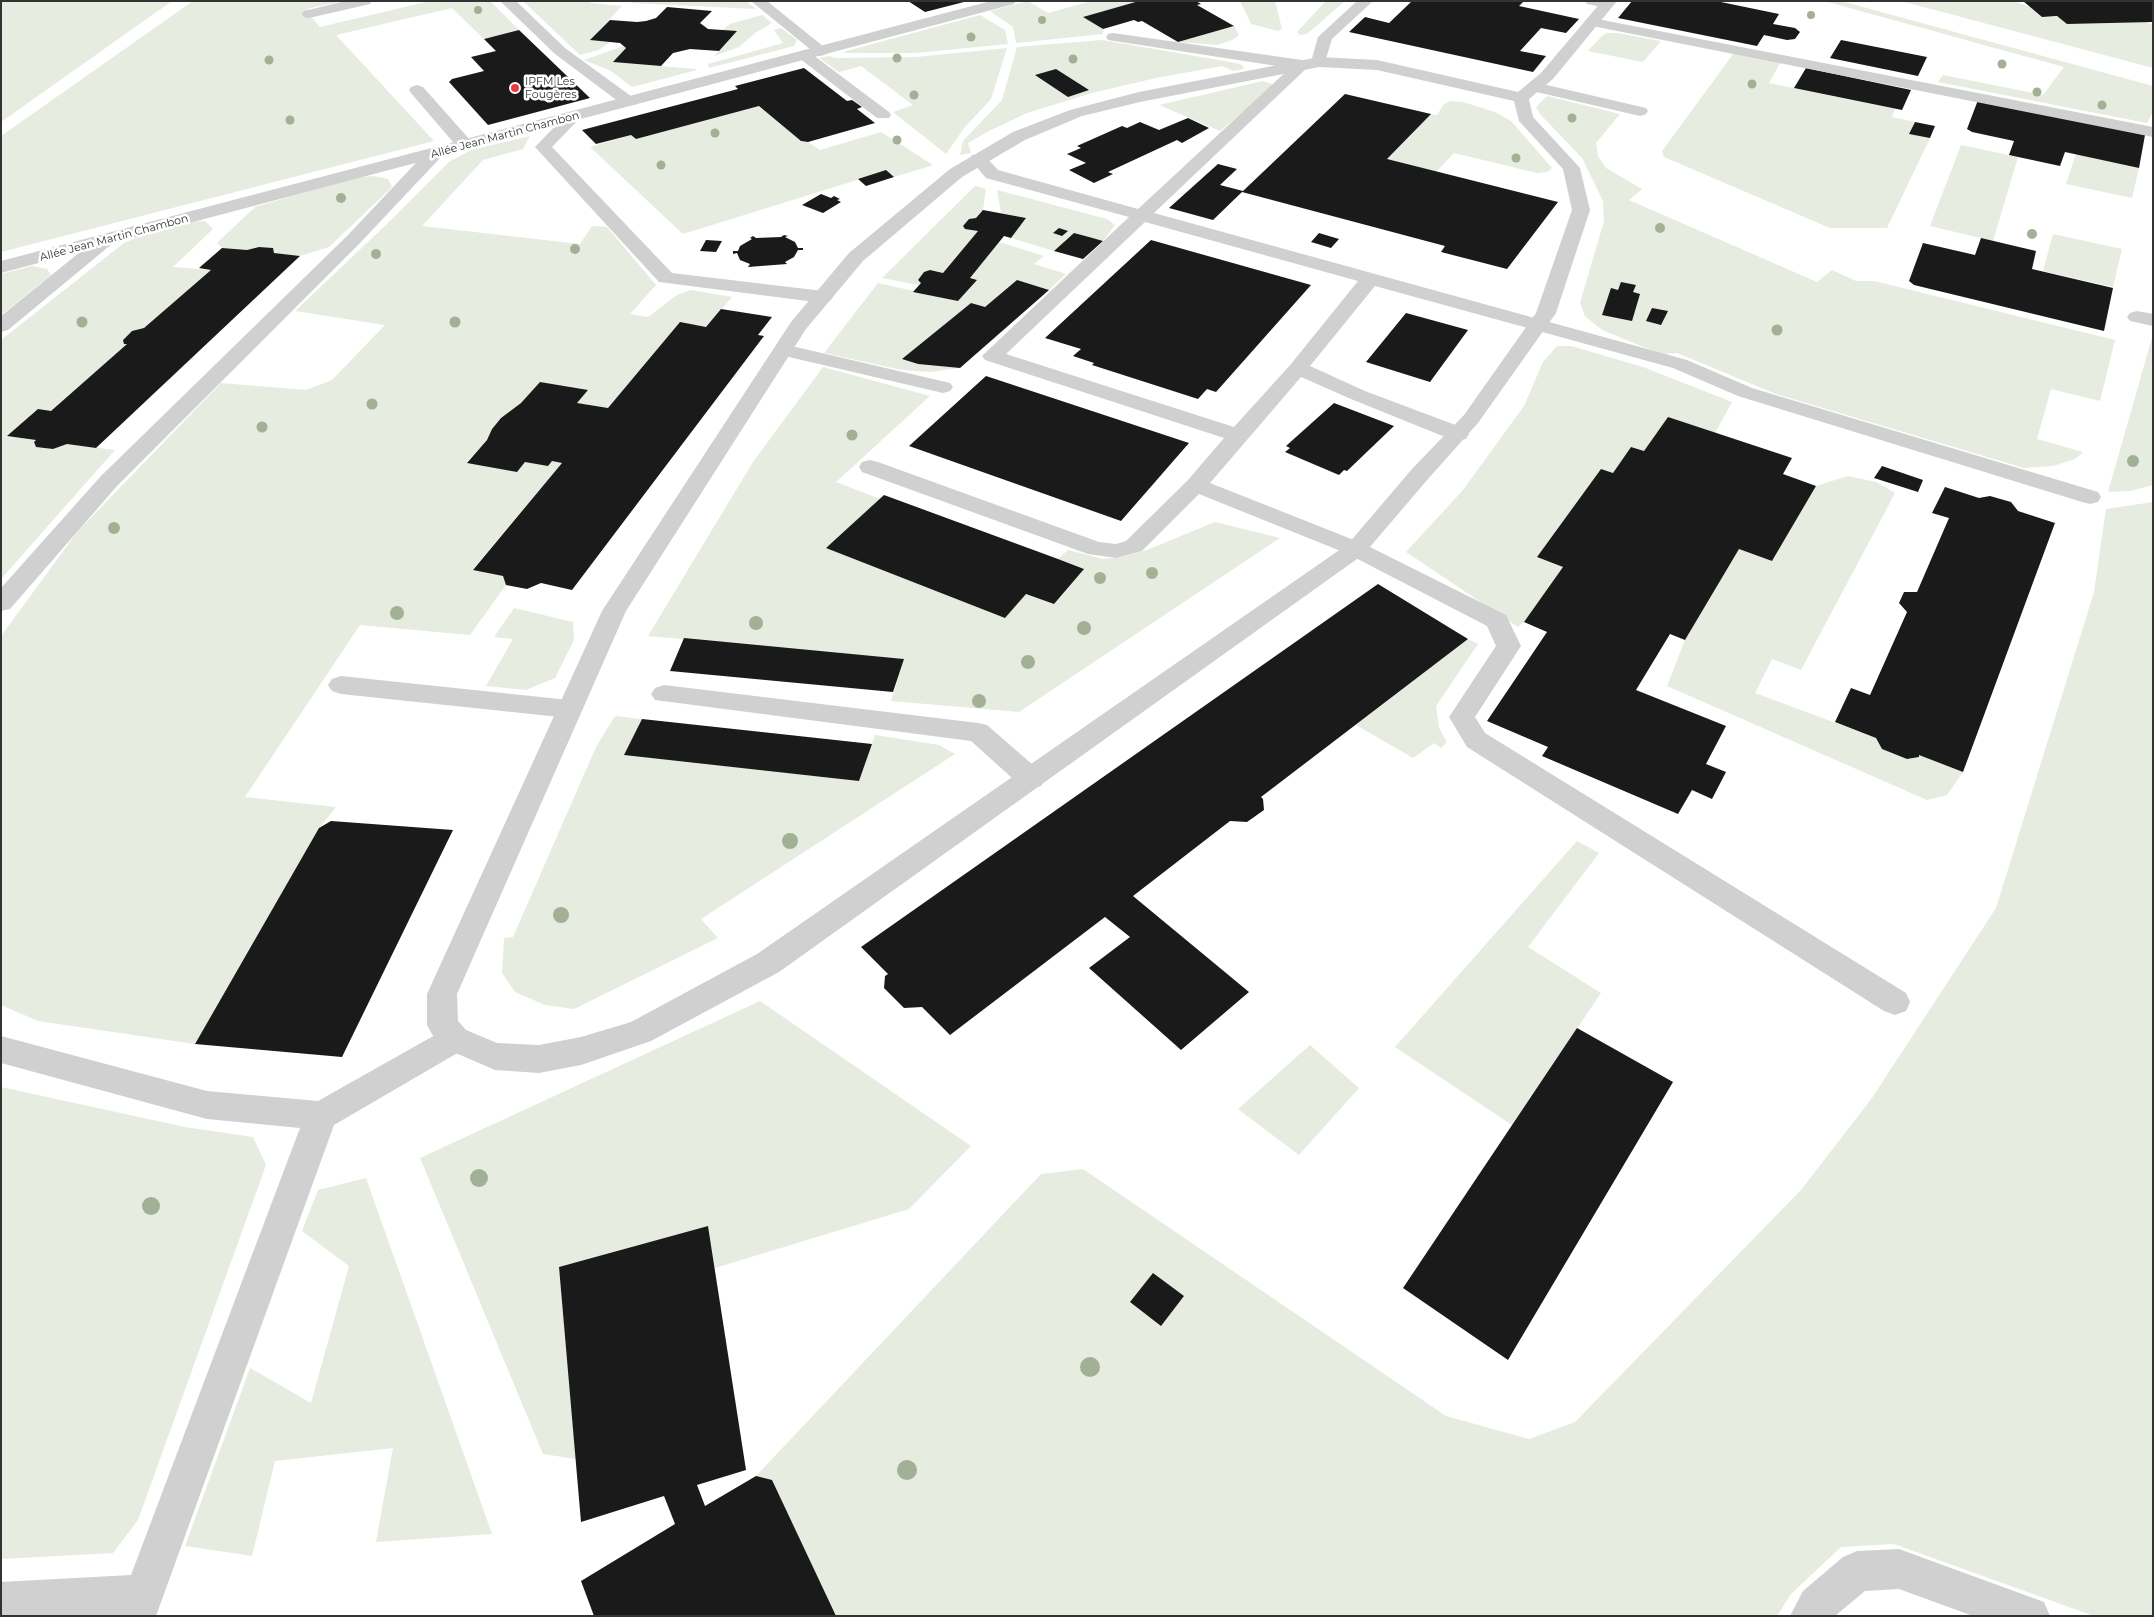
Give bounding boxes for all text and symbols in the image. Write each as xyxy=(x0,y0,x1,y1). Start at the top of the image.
place label: IPFM Les Fougères xyxy=(525,75,577,101)
marker: IPFM Les Fougères xyxy=(509,82,521,94)
street label: Allée Jean Martin Chambon xyxy=(429,109,581,161)
street label: Allée Jean Martin Chambon xyxy=(38,212,190,264)

